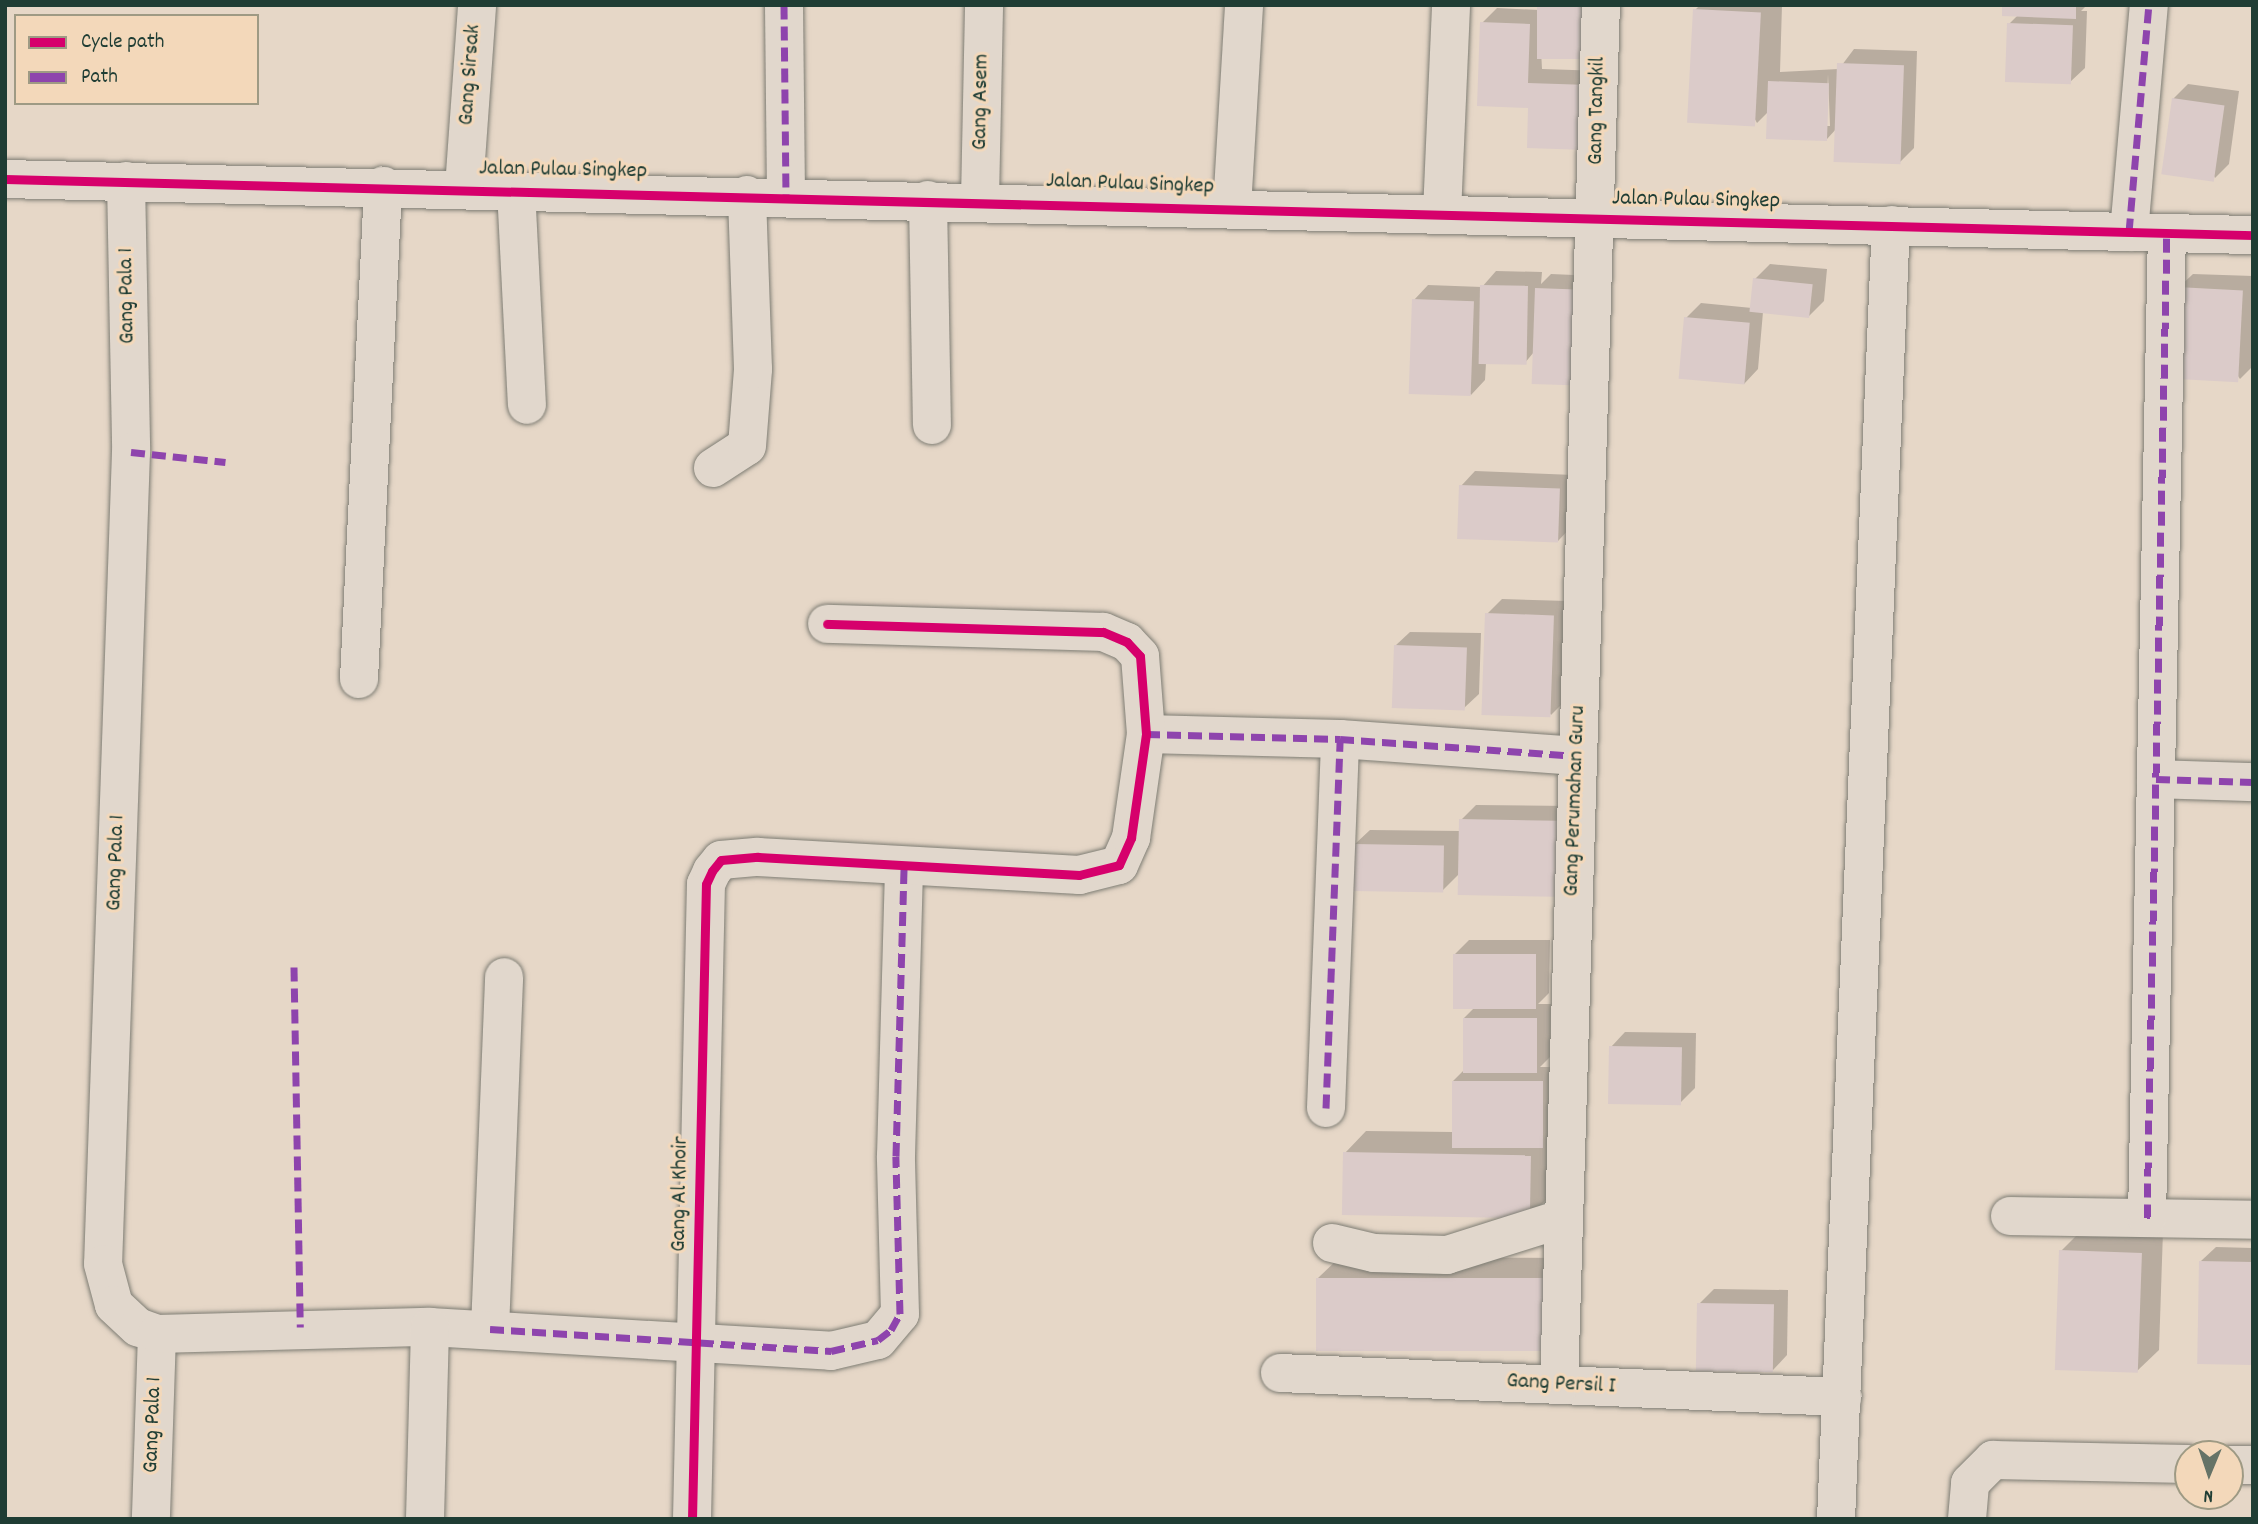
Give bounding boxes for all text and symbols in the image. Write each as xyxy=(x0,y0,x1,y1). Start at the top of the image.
legend xyxy=(14,14,259,105)
street label: Gang Sirsak xyxy=(454,24,488,126)
text: Cycle path xyxy=(81,28,164,58)
street label: Gang Asem xyxy=(967,54,997,150)
street label: Gang Tangkil xyxy=(1583,57,1613,165)
text: Path xyxy=(81,63,118,93)
street label: Jalan Pulau Singkep xyxy=(479,156,647,186)
street label: Jalan Pulau Singkep xyxy=(1045,168,1215,202)
street label: Jalan Pulau Singkep xyxy=(1612,186,1780,216)
street label: Gang Pala 1 xyxy=(113,248,143,344)
street label: Gang Perumahan Guru xyxy=(1559,705,1593,897)
street label: Gang Pala 1 xyxy=(102,814,132,912)
street label: Gang Al Khoir xyxy=(666,1136,696,1252)
street label: Gang Persil I xyxy=(1506,1368,1616,1402)
street label: Gang Pala 1 xyxy=(139,1376,169,1474)
north arrow xyxy=(2174,1440,2244,1510)
text: N xyxy=(2203,1481,2213,1508)

